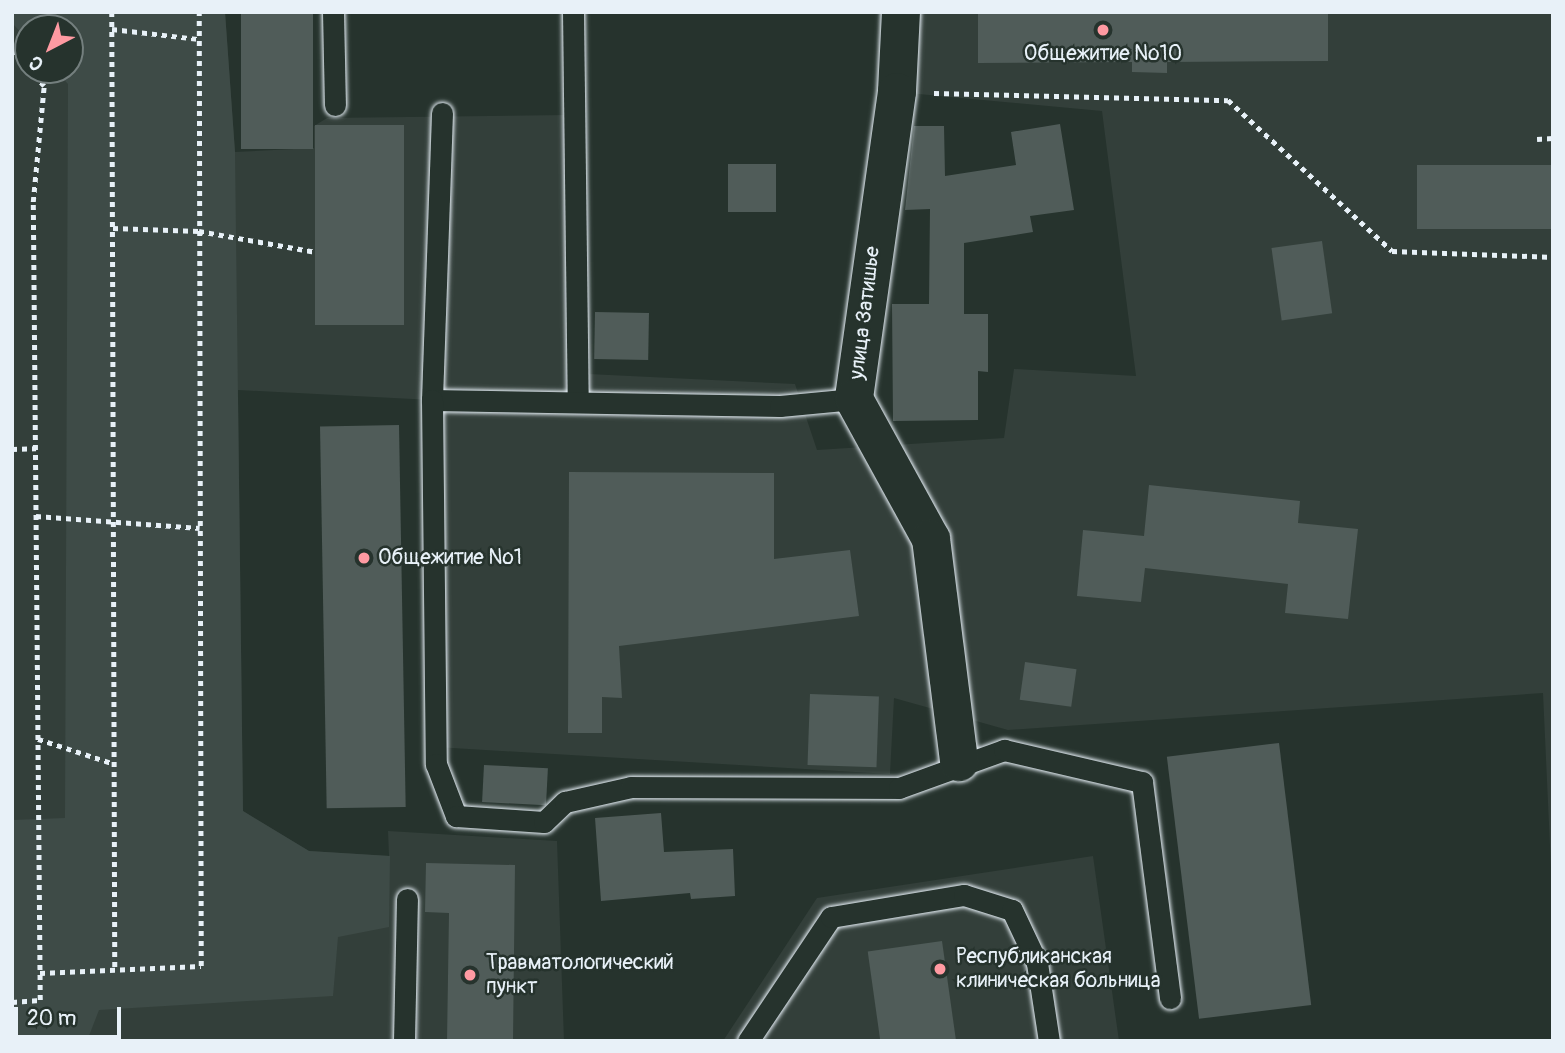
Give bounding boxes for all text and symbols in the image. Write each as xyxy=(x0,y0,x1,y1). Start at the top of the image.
north arrow xyxy=(14,14,84,84)
marker: Общежитие №10 xyxy=(1095,22,1111,38)
place label: Общежитие №10 xyxy=(1024,41,1182,67)
text: С xyxy=(24,50,49,76)
street label: улица Затишье xyxy=(844,245,886,381)
place label: Общежитие №1 xyxy=(378,545,522,571)
marker: Общежитие №1 xyxy=(356,550,372,566)
place label: Республиканская клиническая больница xyxy=(956,944,1160,994)
place label: Травматологический пункт xyxy=(486,950,674,1000)
marker: Республиканская клиническая больница xyxy=(930,959,950,979)
marker: Травматологический пункт xyxy=(460,965,480,985)
scale bar xyxy=(18,993,124,1038)
text: 20 m xyxy=(27,1005,76,1032)

